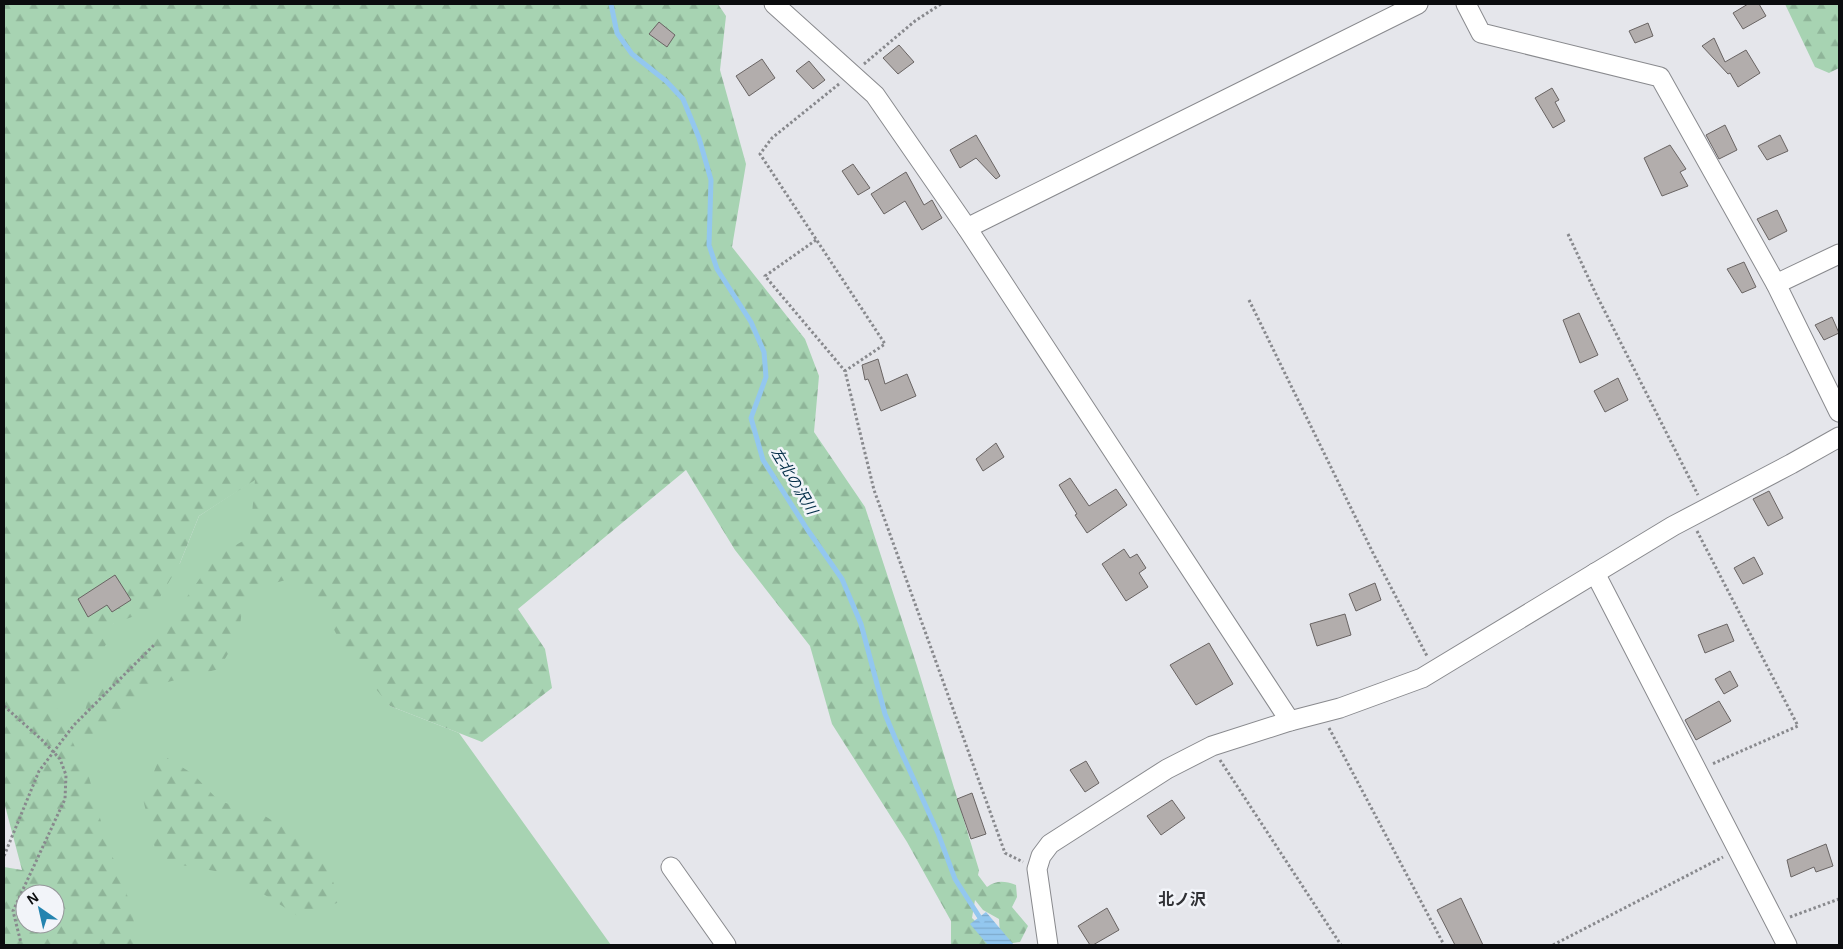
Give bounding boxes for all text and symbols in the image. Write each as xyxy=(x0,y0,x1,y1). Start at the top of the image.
water label: 左北の沢川 xyxy=(768,444,822,519)
north arrow xyxy=(15,884,65,934)
text: N xyxy=(24,889,41,908)
district label: 北ノ沢 xyxy=(1158,891,1206,908)

